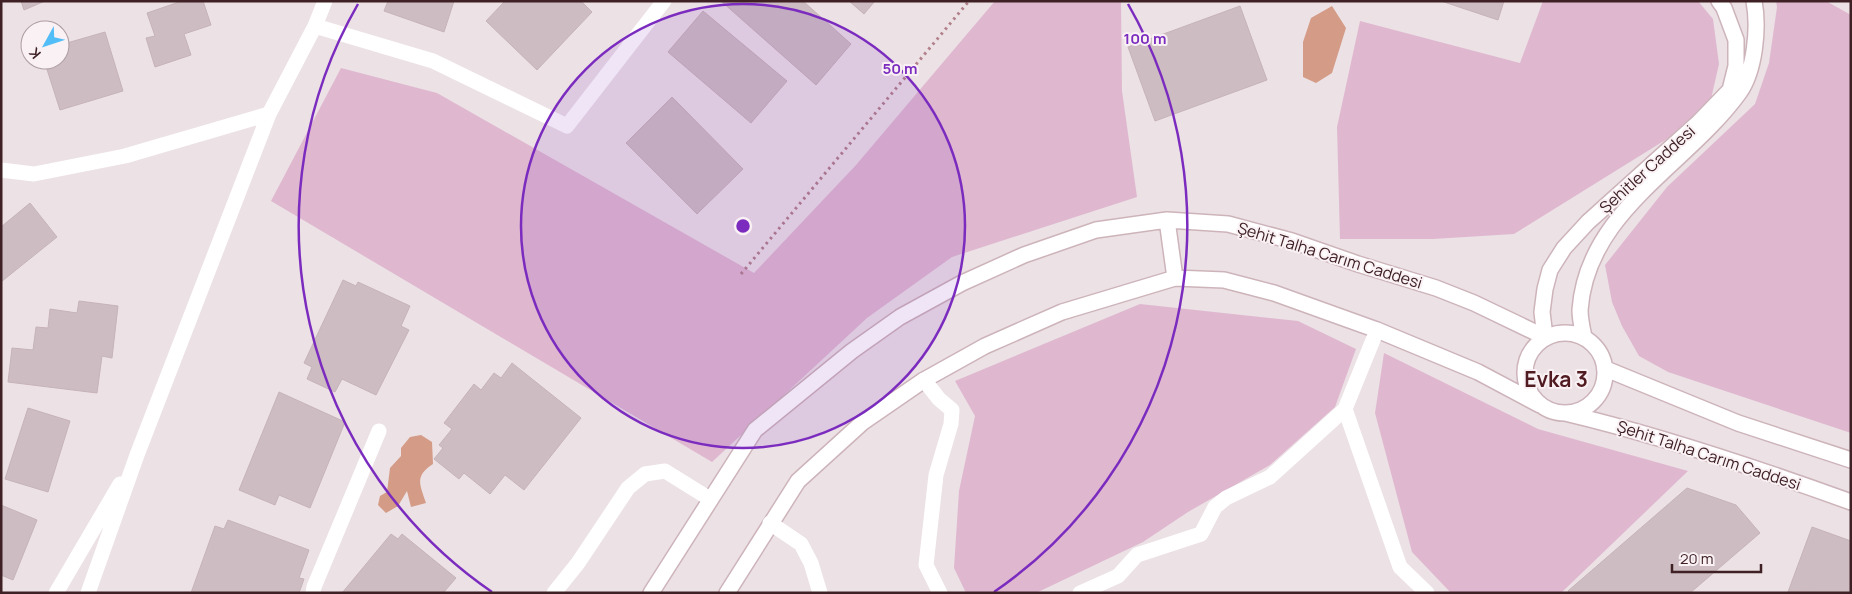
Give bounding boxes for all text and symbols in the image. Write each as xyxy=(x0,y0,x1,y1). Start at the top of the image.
north arrow xyxy=(20,20,70,70)
text: 100 m xyxy=(1124,28,1166,49)
text: K xyxy=(24,43,45,63)
text: 50 m xyxy=(882,58,918,79)
street label: Şehitler Caddesi xyxy=(1594,120,1700,218)
street label: Şehit Talha Carım Caddesi xyxy=(1235,216,1425,294)
centre of rings xyxy=(734,217,752,235)
district label: Evka 3 xyxy=(1524,365,1588,393)
street label: Şehit Talha Carım Caddesi xyxy=(1614,415,1804,495)
scale bar xyxy=(1672,542,1761,574)
text: 20 m xyxy=(1680,548,1713,569)

